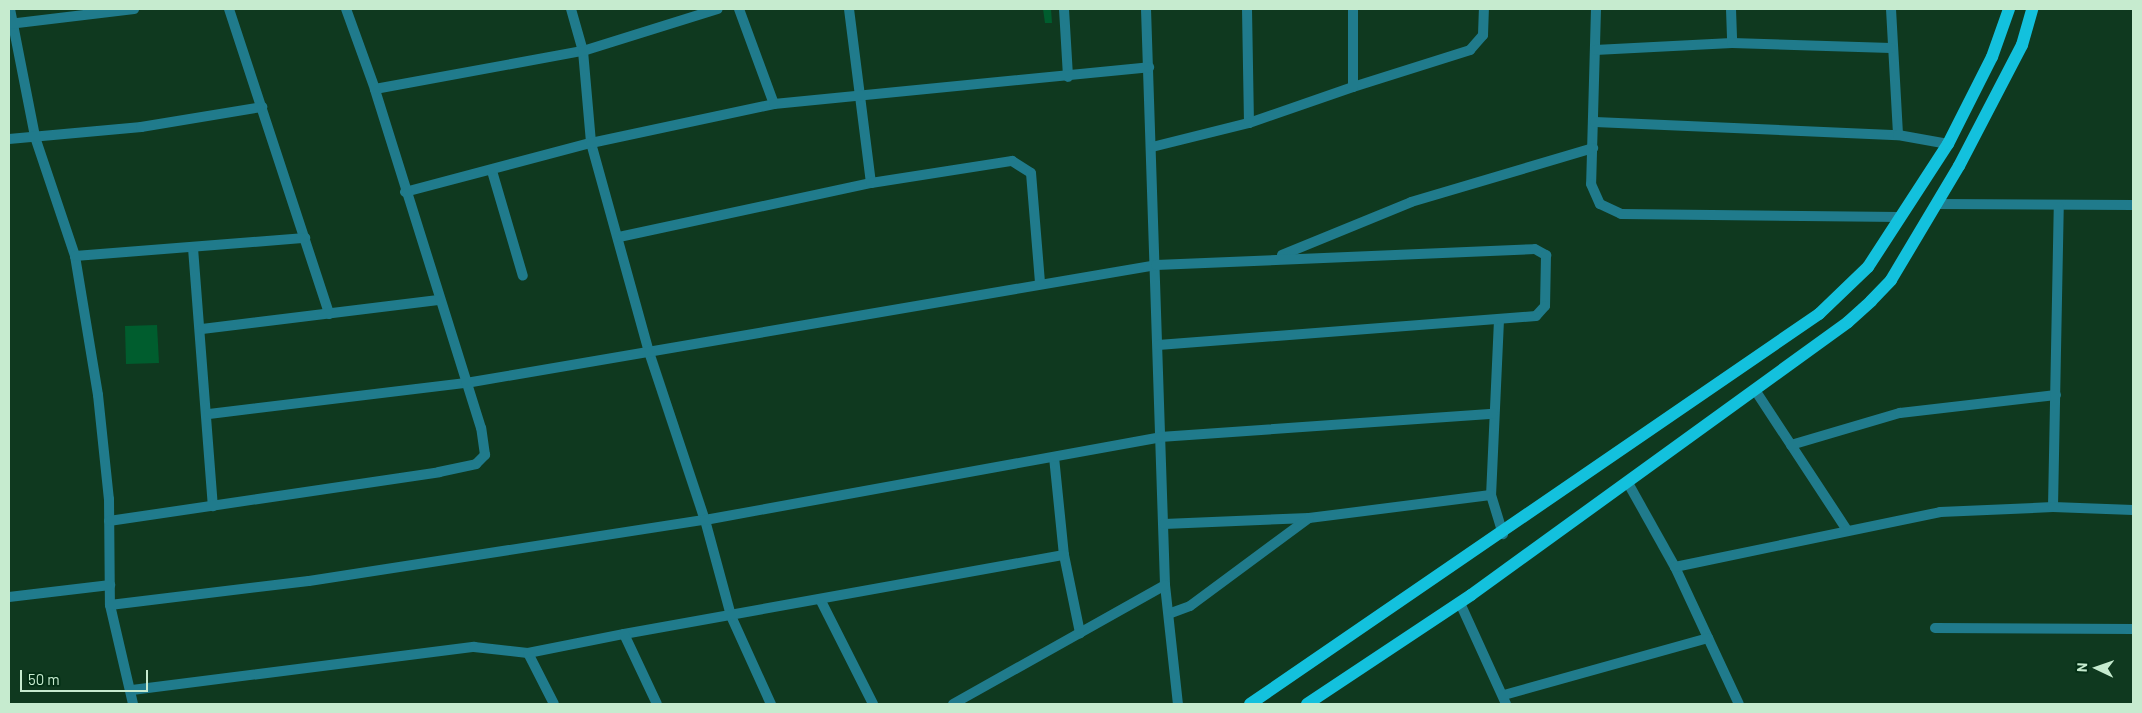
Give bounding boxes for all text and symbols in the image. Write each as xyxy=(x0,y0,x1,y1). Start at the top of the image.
north arrow xyxy=(2072,643,2122,693)
scale bar xyxy=(22,660,150,692)
text: N xyxy=(2073,662,2090,672)
text: 50 m xyxy=(28,670,60,688)

